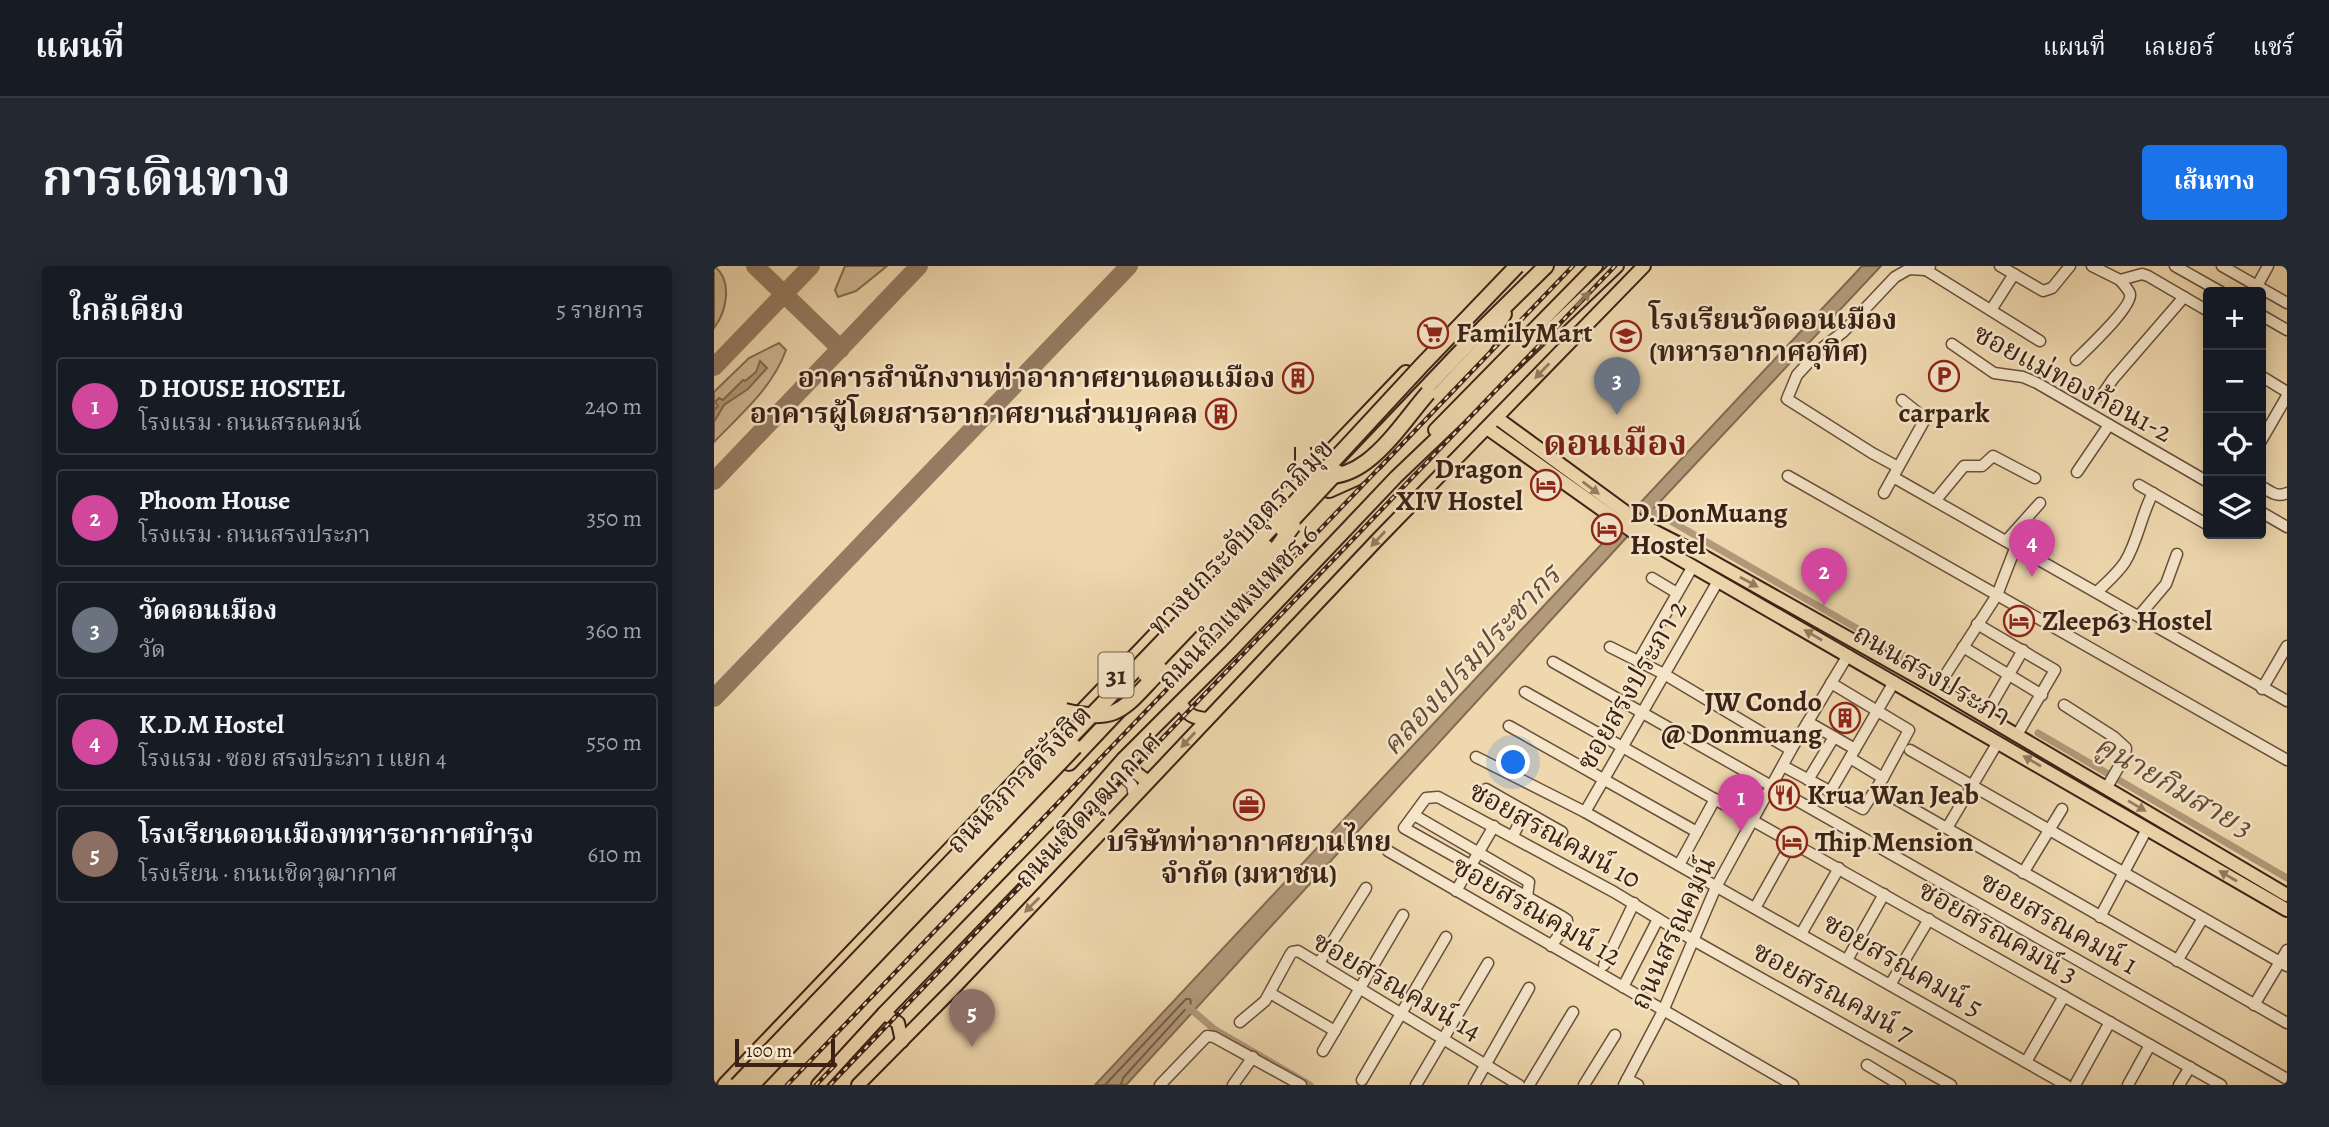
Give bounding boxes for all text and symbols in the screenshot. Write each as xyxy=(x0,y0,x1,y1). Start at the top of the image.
text: แผนที่ xyxy=(35,23,124,68)
text: แผนที่ xyxy=(2043,31,2106,63)
text: เลเยอร์ xyxy=(2144,31,2215,63)
text: แชร์ xyxy=(2253,31,2294,63)
text: การเดินทาง xyxy=(42,145,291,212)
button: เส้นทาง xyxy=(2142,145,2287,220)
map controls xyxy=(2203,287,2266,539)
button: + xyxy=(2203,287,2266,350)
text: ใกล้เคียง xyxy=(70,290,184,330)
one-way arrow xyxy=(1574,291,1591,307)
text: 5 รายการ xyxy=(556,295,644,326)
place label: โรงเรียนวัดดอนเมือง (ทหารอากาศอุทิศ) xyxy=(1648,300,1897,371)
place label: FamilyMart xyxy=(1456,314,1593,352)
street label: ซอยแม่ทองก้อน1-2 xyxy=(1967,314,2179,452)
supermarket icon: FamilyMart xyxy=(1416,316,1450,350)
school or university icon: โรงเรียนวัดดอนเมือง (ทหารอากาศอุทิศ) xyxy=(1609,319,1643,353)
button: − xyxy=(2203,350,2266,413)
pin: 3 xyxy=(1594,357,1640,415)
place label: อาคารสำนักงานท่าอากาศยานดอนเมือง xyxy=(798,359,1275,397)
parking icon: carpark xyxy=(1927,359,1961,393)
building icon: อาคารสำนักงานท่าอากาศยานดอนเมือง xyxy=(1281,361,1315,395)
one-way arrow xyxy=(1534,362,1551,379)
text: D HOUSE HOSTEL xyxy=(139,371,345,406)
text: 1 xyxy=(91,391,99,422)
text: 240 m xyxy=(585,391,642,422)
place label: อาคารผู้โดยสารอากาศยานส่วนบุคคล xyxy=(750,394,1198,433)
place label: carpark xyxy=(1898,394,1990,432)
building icon: อาคารผู้โดยสารอากาศยานส่วนบุคคล xyxy=(1204,397,1238,431)
text: โรงแรม · ถนนสรณคมน์ xyxy=(139,407,362,438)
button: locate xyxy=(2203,413,2266,476)
district label: ดอนเมือง xyxy=(1543,419,1687,467)
street label: ทางยกระดับอุตราภิมุข xyxy=(1140,430,1342,644)
place label: Dragon XIV Hostel xyxy=(1396,450,1524,520)
hotel icon: Dragon XIV Hostel xyxy=(1529,468,1563,502)
button: layers xyxy=(2203,476,2266,539)
one-way arrow xyxy=(1582,481,1600,495)
text: Phoom House xyxy=(139,483,290,518)
place label: D.DonMuang Hostel xyxy=(1630,494,1788,564)
text: 2 xyxy=(89,503,101,534)
text: 350 m xyxy=(587,503,642,534)
hotel icon: D.DonMuang Hostel xyxy=(1590,512,1624,546)
street label: ถนนกำแพงเพชร 6 xyxy=(1149,516,1327,698)
text: โรงแรม · ถนนสรงประภา xyxy=(139,519,370,550)
pin: 4 xyxy=(2009,519,2055,577)
one-way arrow xyxy=(1371,530,1387,547)
pin: 2 xyxy=(1801,548,1847,606)
water label: คลองเปรมประชากร xyxy=(1372,554,1572,764)
one-way arrow xyxy=(1739,576,1759,588)
text: วัดดอนเมือง xyxy=(139,593,277,628)
street label: ซอยสรงประภา 2 xyxy=(1568,593,1696,777)
place label: Zleep63 Hostel xyxy=(2042,602,2213,640)
hotel icon: Zleep63 Hostel xyxy=(2002,604,2036,638)
text: 3 xyxy=(90,615,100,646)
text: 360 m xyxy=(586,615,642,646)
street label: ถนนสรงประภา xyxy=(1846,615,2018,735)
one-way arrow xyxy=(1804,629,1823,641)
text: วัด xyxy=(139,634,166,665)
road number: 31 xyxy=(1098,652,1134,698)
place label: JW Condo @ Donmuang xyxy=(1661,683,1823,753)
street label: ถนนวิภาวดีรังสิต xyxy=(938,696,1100,862)
building icon: JW Condo @ Donmuang xyxy=(1828,701,1862,735)
text: K.D.M Hostel xyxy=(139,707,284,742)
street label: ถนนเชิดวุฒากาศ xyxy=(1006,724,1170,896)
water label: คูนายกิมสาย 3 xyxy=(2088,725,2260,847)
text: 4 xyxy=(90,727,100,758)
text: 550 m xyxy=(586,727,642,758)
one-way arrow xyxy=(1180,731,1196,748)
text: โรงแรม · ซอย สรงประภา 1 แยก 4 xyxy=(139,743,446,774)
your location xyxy=(1496,745,1530,779)
one-way arrow xyxy=(2022,755,2041,767)
street label: ซอยสรณคมน์ 10 xyxy=(1462,772,1648,898)
pin: 1 xyxy=(1718,774,1764,832)
place label: Krua Wan Jeab xyxy=(1807,776,1979,814)
restaurant icon: Krua Wan Jeab xyxy=(1767,778,1801,812)
office icon: บริษัทท่าอากาศยานไทย จำกัด (มหาชน) xyxy=(1232,788,1266,822)
one-way arrow xyxy=(2128,799,2147,812)
text: โรงเรียนดอนเมืองทหารอากาศบำรุง xyxy=(139,817,534,852)
place label: บริษัทท่าอากาศยานไทย จำกัด (มหาชน) xyxy=(1107,822,1391,893)
place label: Thip Mension xyxy=(1815,823,1974,861)
hotel icon: Thip Mension xyxy=(1775,825,1809,859)
text: 5 xyxy=(90,839,100,870)
text: 610 m xyxy=(588,839,642,870)
street label: ซอยสรณคมน์ 12 xyxy=(1445,847,1629,975)
street label: ถนนสรณคมน์ xyxy=(1621,850,1725,1016)
text: โรงเรียน · ถนนเชิดวุฒากาศ xyxy=(139,858,397,889)
street label: ซอยสรณคมน์ 1 xyxy=(1973,862,2145,984)
one-way arrow xyxy=(2218,870,2238,882)
street label: ซอยสรณคมน์ 3 xyxy=(1911,871,2085,993)
one-way arrow xyxy=(1024,896,1040,913)
street label: ซอยสรณคมน์ 5 xyxy=(1816,904,1990,1026)
street label: ซอยสรณคมน์ 14 xyxy=(1306,922,1488,1050)
street label: ซอยสรณคมน์ 7 xyxy=(1746,932,1921,1052)
pin: 5 xyxy=(949,989,995,1047)
scale bar xyxy=(735,1036,835,1068)
text: 100 m xyxy=(746,1038,792,1064)

